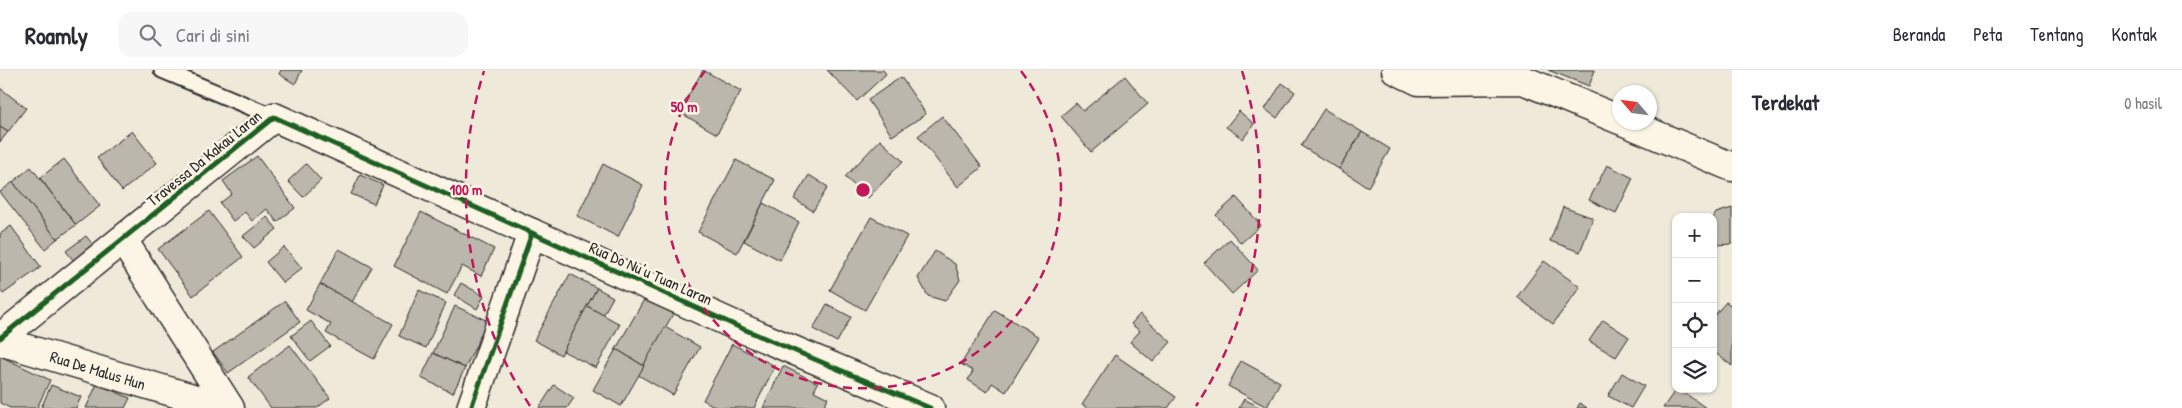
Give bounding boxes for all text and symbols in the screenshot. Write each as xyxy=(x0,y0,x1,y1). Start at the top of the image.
search box xyxy=(118,12,468,57)
text: Roamly xyxy=(25,19,88,51)
icon: search xyxy=(136,21,164,49)
text: Cari di sini xyxy=(176,22,250,48)
text: Beranda xyxy=(1893,22,1945,47)
text: Peta xyxy=(1973,22,2002,47)
text: Tentang xyxy=(2030,22,2083,47)
text: Kontak xyxy=(2111,22,2157,47)
north arrow xyxy=(1612,85,1657,130)
text: Terdekat xyxy=(1752,88,1819,117)
text: 0 hasil xyxy=(2124,92,2162,114)
text: 50 m xyxy=(671,96,697,117)
street label: Travessa Da Kakau Laran xyxy=(142,105,266,211)
text: 100 m xyxy=(450,179,482,200)
centre of rings xyxy=(854,181,872,199)
map controls xyxy=(1672,213,1717,393)
button: + xyxy=(1672,213,1717,258)
street label: Rua Do Nu’u Tuan Laran xyxy=(586,236,716,310)
button: − xyxy=(1672,258,1717,303)
button: locate xyxy=(1672,303,1717,348)
street label: Rua De Malus Hun xyxy=(48,345,148,395)
button: layers xyxy=(1672,348,1717,393)

